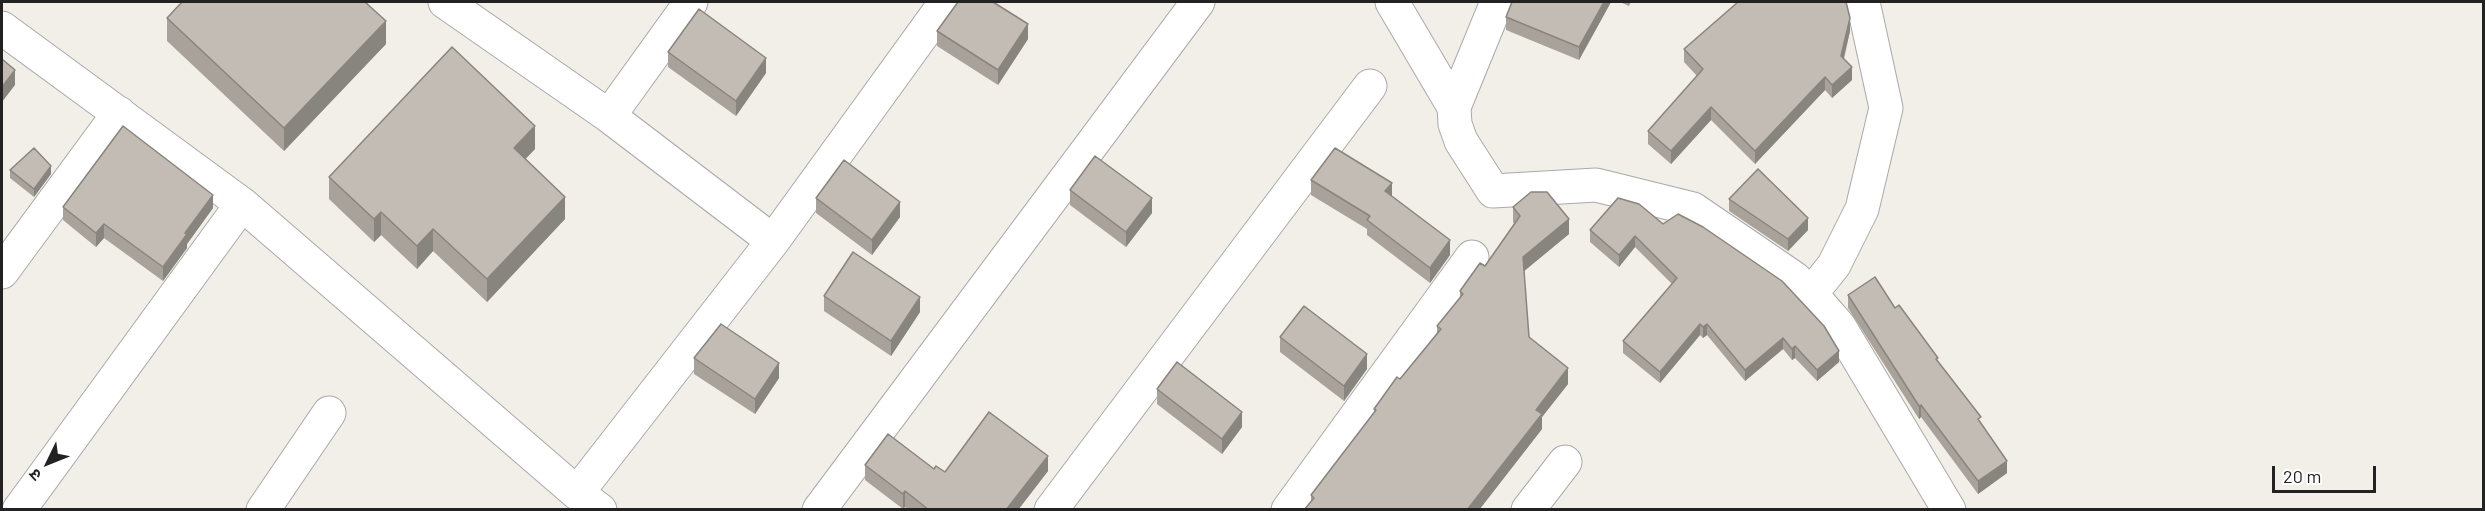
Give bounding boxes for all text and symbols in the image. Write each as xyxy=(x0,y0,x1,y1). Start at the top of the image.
north arrow xyxy=(18,433,78,493)
scale bar xyxy=(2275,454,2378,492)
text: 20 m xyxy=(2283,465,2321,487)
text: उ xyxy=(24,466,45,486)

